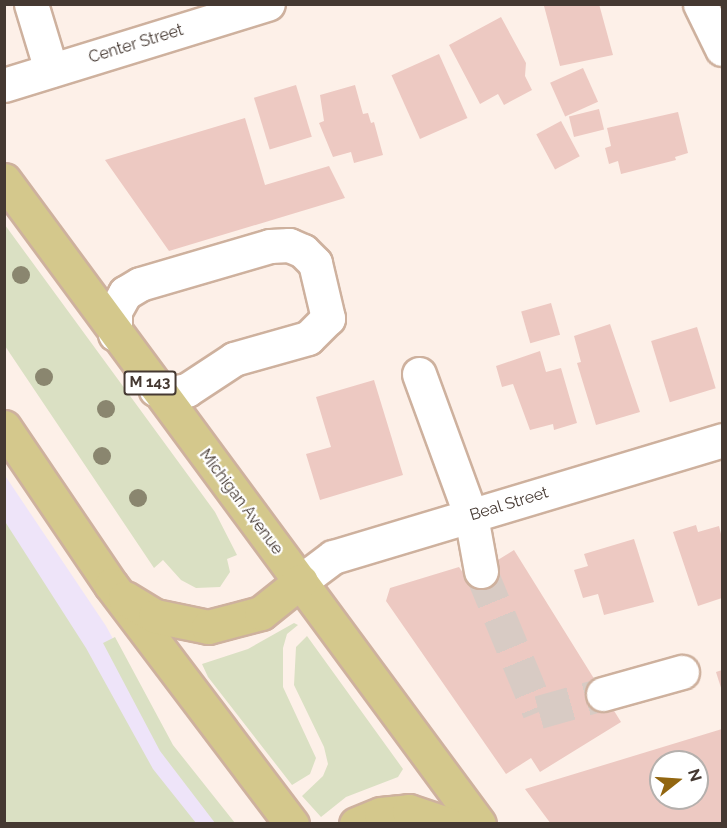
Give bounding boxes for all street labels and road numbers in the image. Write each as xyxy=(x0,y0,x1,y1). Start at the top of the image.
street label: Center Street xyxy=(86,20,186,68)
road number: M 143 xyxy=(123,371,177,395)
street label: Michigan Avenue xyxy=(195,445,287,559)
street label: Beal Street xyxy=(467,483,551,525)

